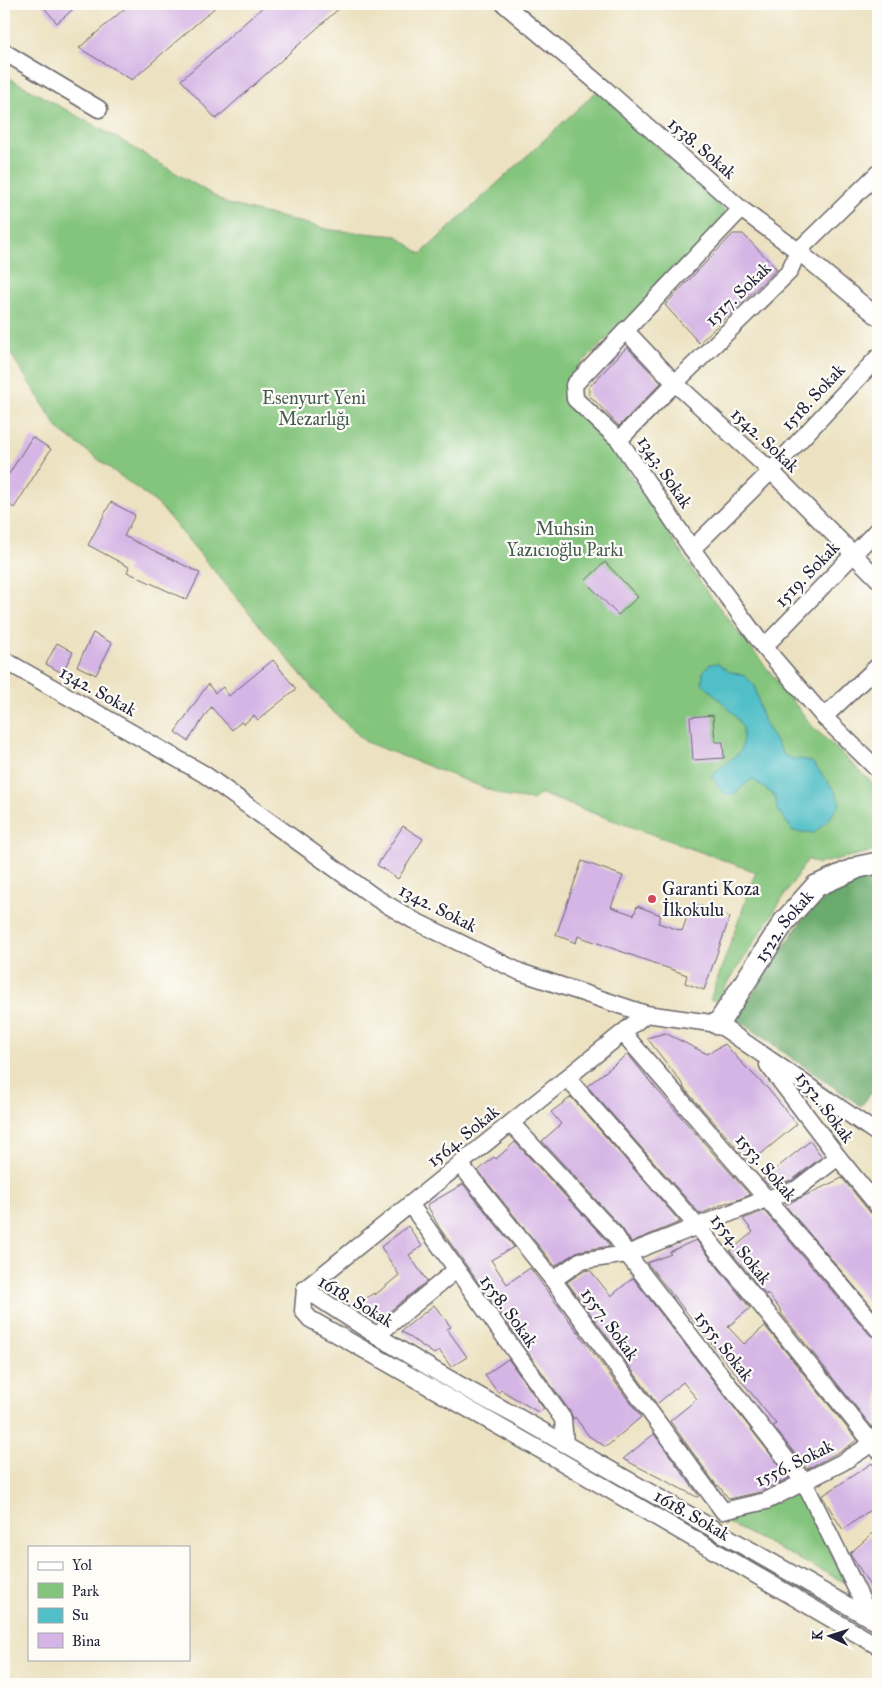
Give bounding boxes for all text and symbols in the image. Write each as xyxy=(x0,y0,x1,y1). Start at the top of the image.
street label: 1538. Sokak xyxy=(663,112,741,184)
street label: 1517. Sokak xyxy=(700,257,776,331)
street label: 1518. Sokak xyxy=(777,359,850,435)
park label: Esenyurt Yeni Mezarlığı xyxy=(262,387,366,431)
street label: 1542. Sokak xyxy=(726,403,804,478)
street label: 1343. Sokak xyxy=(633,431,698,513)
park label: Muhsin Yazıcıoğlu Parkı xyxy=(506,518,624,562)
street label: 1519. Sokak xyxy=(770,536,844,612)
street label: 1342. Sokak xyxy=(56,661,141,722)
place label: Garanti Koza İlkokulu xyxy=(662,878,760,921)
street label: 1342. Sokak xyxy=(395,879,481,937)
street label: 1522. Sokak xyxy=(750,885,819,967)
marker: Garanti Koza İlkokulu xyxy=(646,893,658,905)
street label: 1552. Sokak xyxy=(791,1067,860,1148)
street label: 1564. Sokak xyxy=(422,1100,504,1172)
street label: 1553. Sokak xyxy=(731,1129,802,1206)
street label: 1554. Sokak xyxy=(706,1209,777,1289)
street label: 1618. Sokak xyxy=(314,1270,398,1332)
street label: 1558. Sokak xyxy=(475,1270,543,1352)
street label: 1557. Sokak xyxy=(576,1283,644,1365)
street label: 1555. Sokak xyxy=(690,1307,759,1386)
street label: 1556. Sokak xyxy=(751,1434,837,1491)
street label: 1618. Sokak xyxy=(650,1484,735,1546)
legend xyxy=(28,1546,190,1660)
text: Yol xyxy=(72,1556,93,1574)
text: Park xyxy=(72,1582,99,1600)
text: Su xyxy=(72,1606,89,1624)
north arrow xyxy=(804,1610,854,1660)
text: K xyxy=(809,1629,826,1641)
text: Bina xyxy=(72,1632,101,1650)

